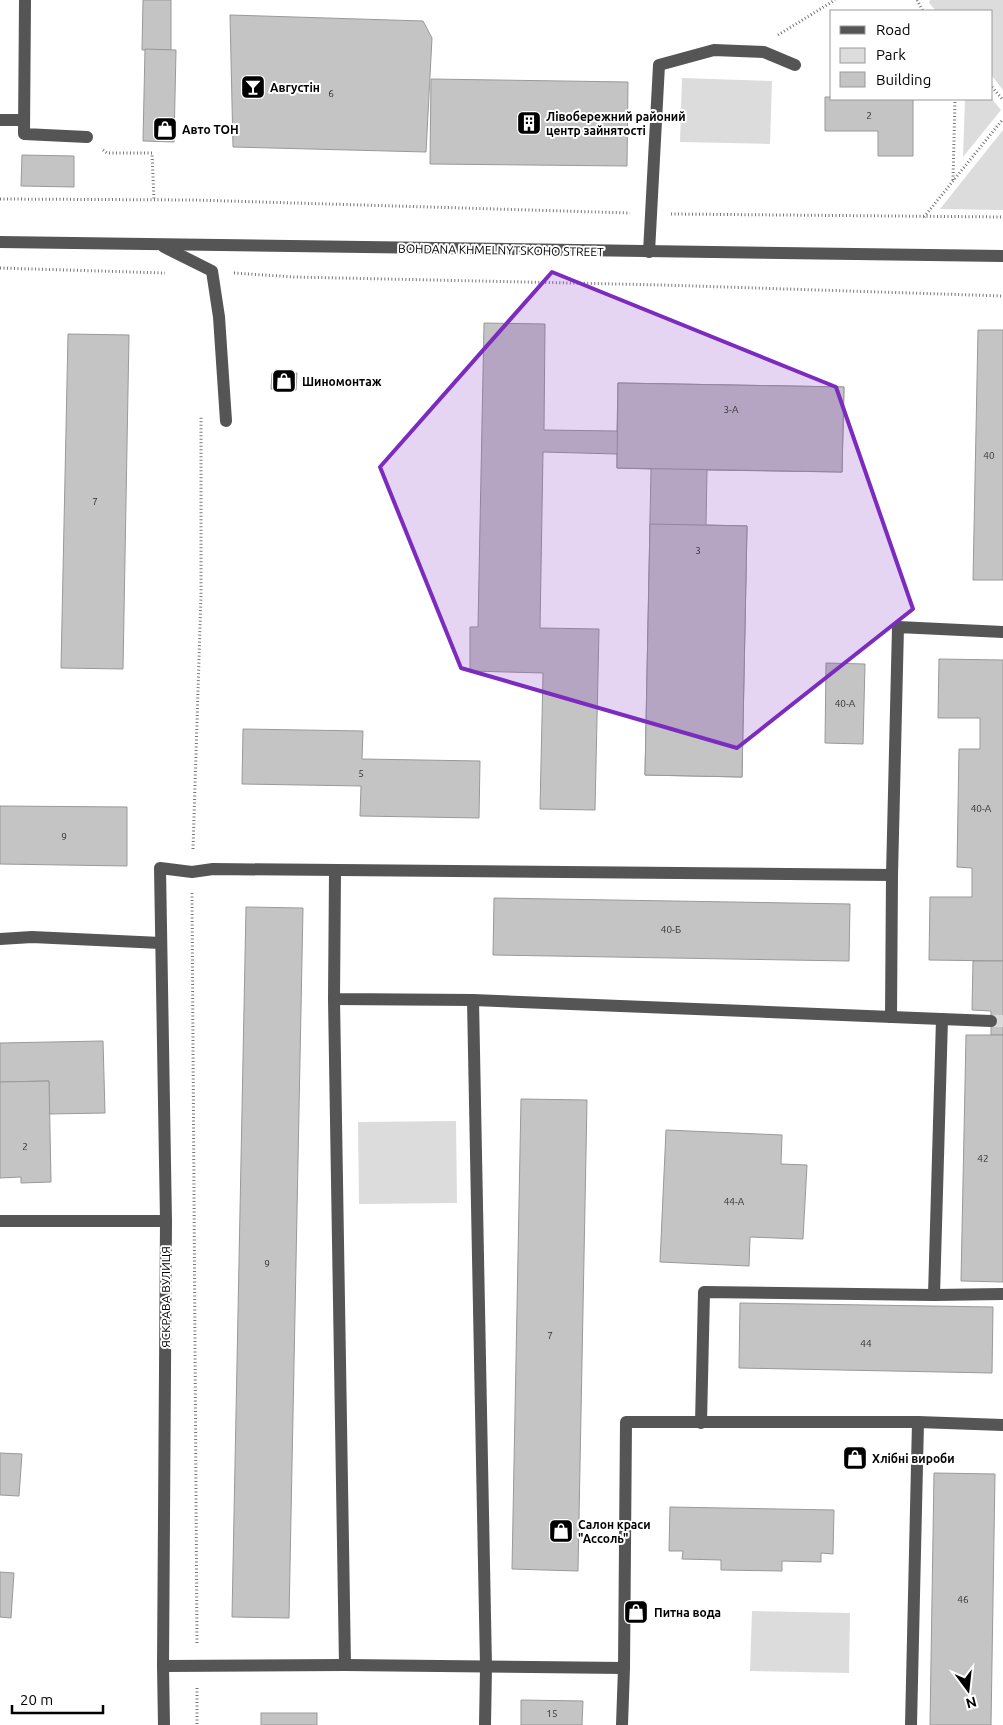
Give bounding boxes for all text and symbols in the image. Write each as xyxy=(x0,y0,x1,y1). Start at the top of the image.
legend xyxy=(830,10,993,100)
text: Road xyxy=(876,21,911,38)
text: Park xyxy=(876,46,906,63)
text: Building xyxy=(876,71,931,88)
bar icon: Августін xyxy=(240,74,266,100)
place label: Августін xyxy=(270,81,320,94)
house number: 6 xyxy=(328,88,334,99)
building icon: Лівобережний районий центр зайнятості xyxy=(516,110,542,136)
place label: Лівобережний районий центр зайнятості xyxy=(546,110,686,137)
house number: 2 xyxy=(866,110,872,121)
shop icon: Авто ТОН xyxy=(152,116,178,142)
place label: Авто ТОН xyxy=(182,123,239,136)
street label: BOHDANA KHMELNYTSKOHO STREET xyxy=(398,242,604,258)
shop icon: Шиномонтаж xyxy=(271,368,297,394)
place label: Шиномонтаж xyxy=(302,375,382,388)
house number: 3-А xyxy=(723,404,739,415)
house number: 40 xyxy=(983,450,995,461)
house number: 7 xyxy=(92,496,98,507)
house number: 3 xyxy=(695,545,701,556)
house number: 40-А xyxy=(835,698,856,709)
house number: 5 xyxy=(358,768,364,779)
house number: 40-А xyxy=(971,803,992,814)
house number: 9 xyxy=(61,831,67,842)
house number: 40-Б xyxy=(661,924,681,935)
house number: 2 xyxy=(22,1141,28,1152)
house number: 42 xyxy=(977,1153,989,1164)
house number: 44-А xyxy=(724,1196,745,1207)
street label: ЯСКРАВА ВУЛИЦЯ xyxy=(159,1246,172,1348)
house number: 9 xyxy=(264,1258,270,1269)
house number: 7 xyxy=(547,1330,553,1341)
house number: 44 xyxy=(860,1338,872,1349)
shop icon: Хлібні вироби xyxy=(842,1445,868,1471)
place label: Хлібні вироби xyxy=(872,1452,955,1465)
shop icon: Салон краси "Ассоль" xyxy=(548,1518,574,1544)
place label: Салон краси "Ассоль" xyxy=(578,1518,651,1545)
house number: 46 xyxy=(957,1594,969,1605)
shop icon: Питна вода xyxy=(623,1599,649,1625)
place label: Питна вода xyxy=(654,1606,721,1619)
north arrow xyxy=(943,1665,993,1715)
scale bar xyxy=(12,1682,104,1714)
text: 20 m xyxy=(20,1691,53,1708)
text: N xyxy=(964,1693,978,1712)
house number: 15 xyxy=(546,1708,558,1719)

